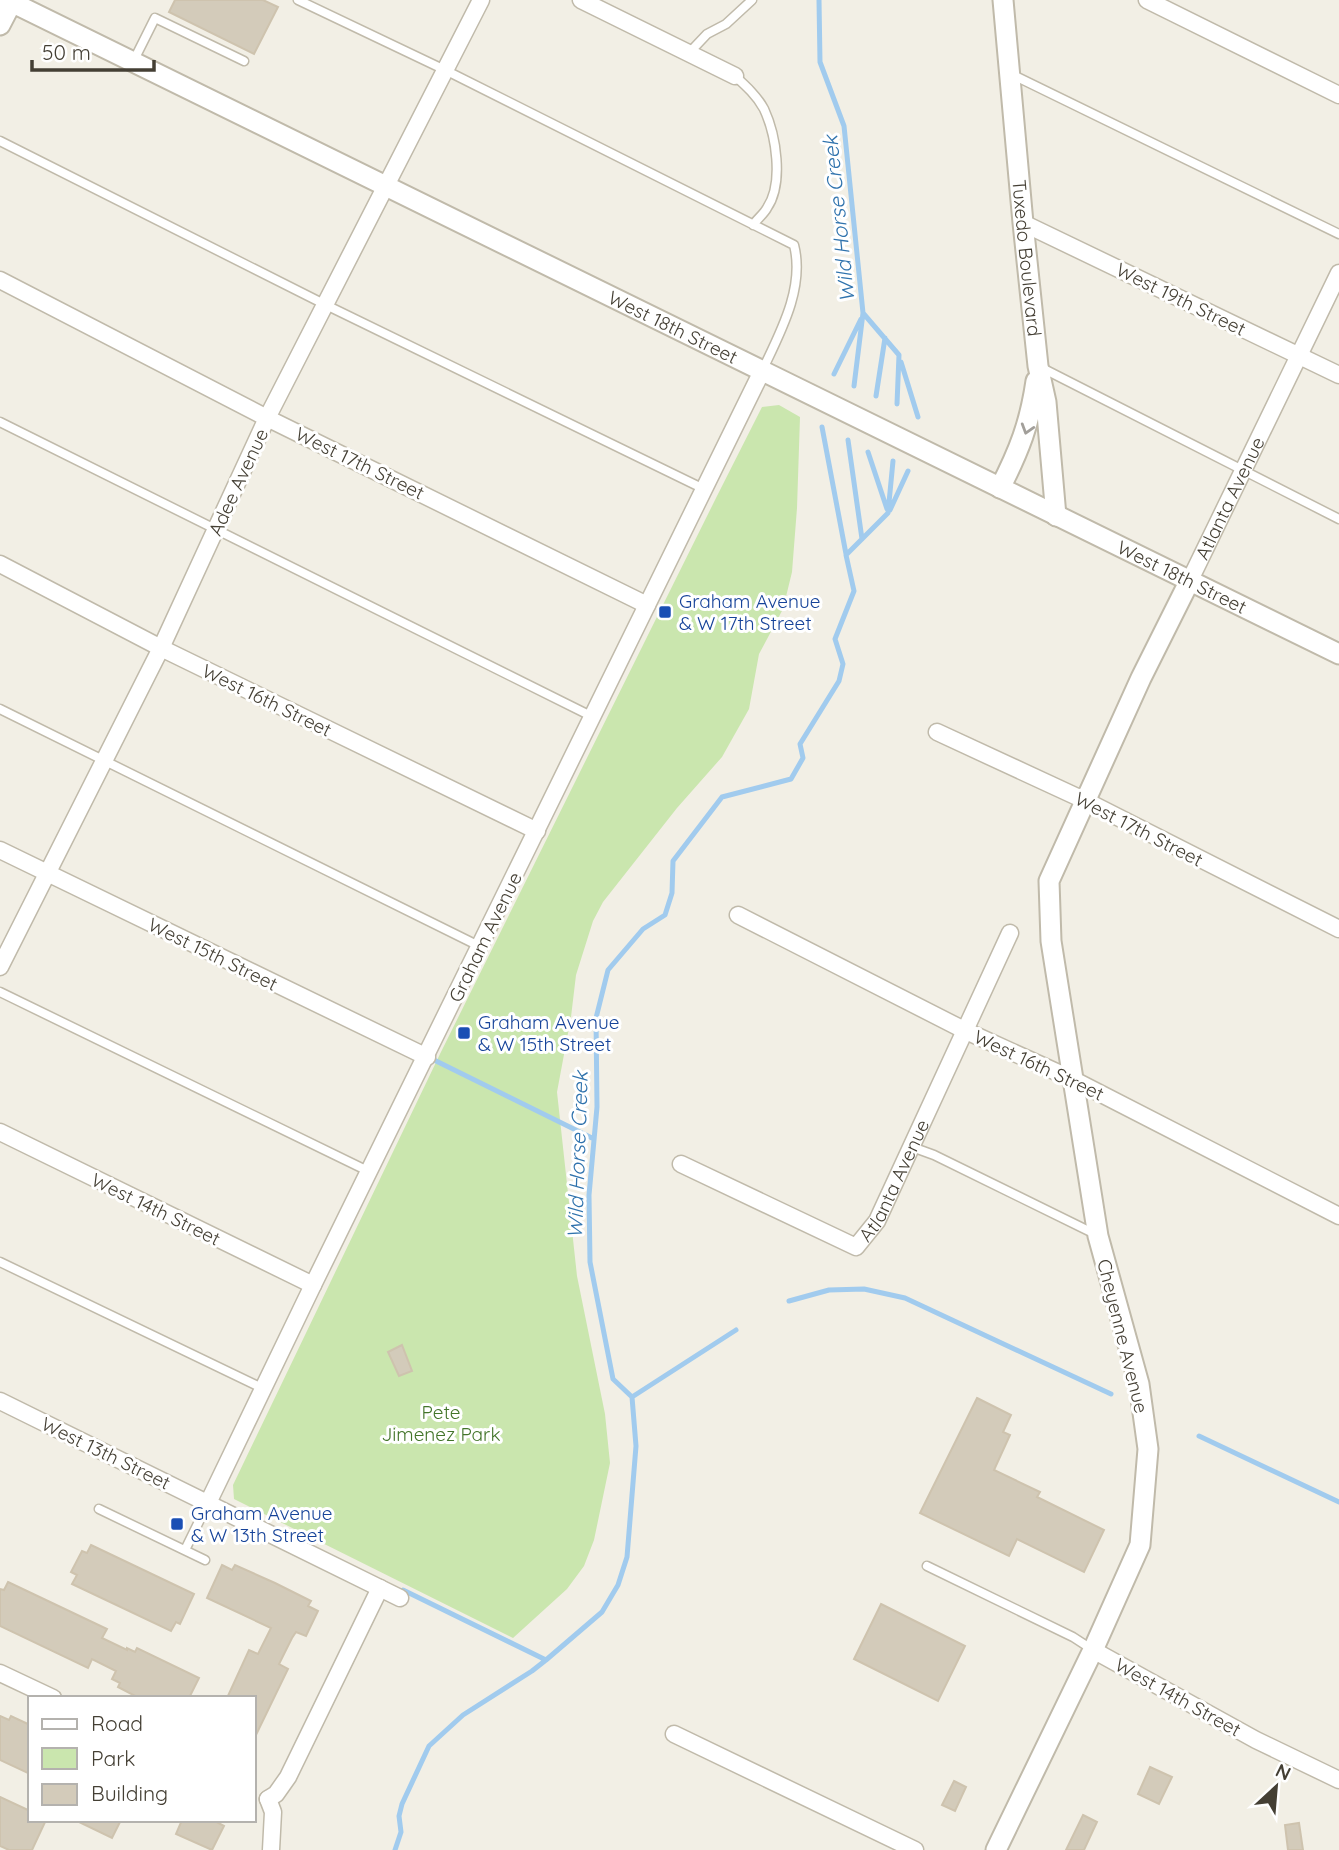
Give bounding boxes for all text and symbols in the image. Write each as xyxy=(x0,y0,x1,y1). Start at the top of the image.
scale bar xyxy=(32,28,154,72)
text: 50 m xyxy=(42,39,91,65)
water label: Wild Horse Creek xyxy=(816,133,860,304)
street label: Tuxedo Boulevard xyxy=(1007,179,1047,337)
street label: West 19th Street xyxy=(1112,257,1250,341)
street label: West 18th Street xyxy=(604,285,742,369)
street label: West 17th Street xyxy=(292,421,428,505)
one-way arrow xyxy=(1020,423,1035,435)
street label: Adee Avenue xyxy=(203,425,273,539)
street label: Atlanta Avenue xyxy=(1190,433,1270,564)
street label: West 18th Street xyxy=(1113,535,1251,619)
place label: Graham Avenue & W 17th Street xyxy=(679,589,821,635)
marker: Graham Avenue & W 17th Street xyxy=(657,604,673,620)
street label: West 16th Street xyxy=(198,658,336,742)
street label: West 17th Street xyxy=(1071,786,1207,872)
street label: Graham Avenue xyxy=(443,868,527,1006)
street label: West 15th Street xyxy=(144,912,282,996)
place label: Graham Avenue & W 15th Street xyxy=(478,1010,620,1056)
street label: West 16th Street xyxy=(970,1024,1108,1106)
marker: Graham Avenue & W 15th Street xyxy=(456,1025,472,1041)
water label: Wild Horse Creek xyxy=(561,1069,593,1239)
street label: Atlanta Avenue xyxy=(853,1115,934,1246)
street label: West 14th Street xyxy=(88,1167,224,1251)
street label: Cheyenne Avenue xyxy=(1092,1256,1154,1416)
park label: Pete Jimenez Park xyxy=(381,1400,501,1446)
street label: West 13th Street xyxy=(38,1411,174,1495)
place label: Graham Avenue & W 13th Street xyxy=(191,1501,333,1547)
marker: Graham Avenue & W 13th Street xyxy=(169,1516,185,1532)
street label: West 14th Street xyxy=(1111,1652,1245,1742)
legend xyxy=(28,1696,256,1822)
text: Road xyxy=(91,1710,143,1736)
text: Park xyxy=(91,1745,135,1771)
north arrow xyxy=(1241,1752,1311,1822)
text: N xyxy=(1272,1758,1295,1786)
text: Building xyxy=(91,1780,168,1806)

